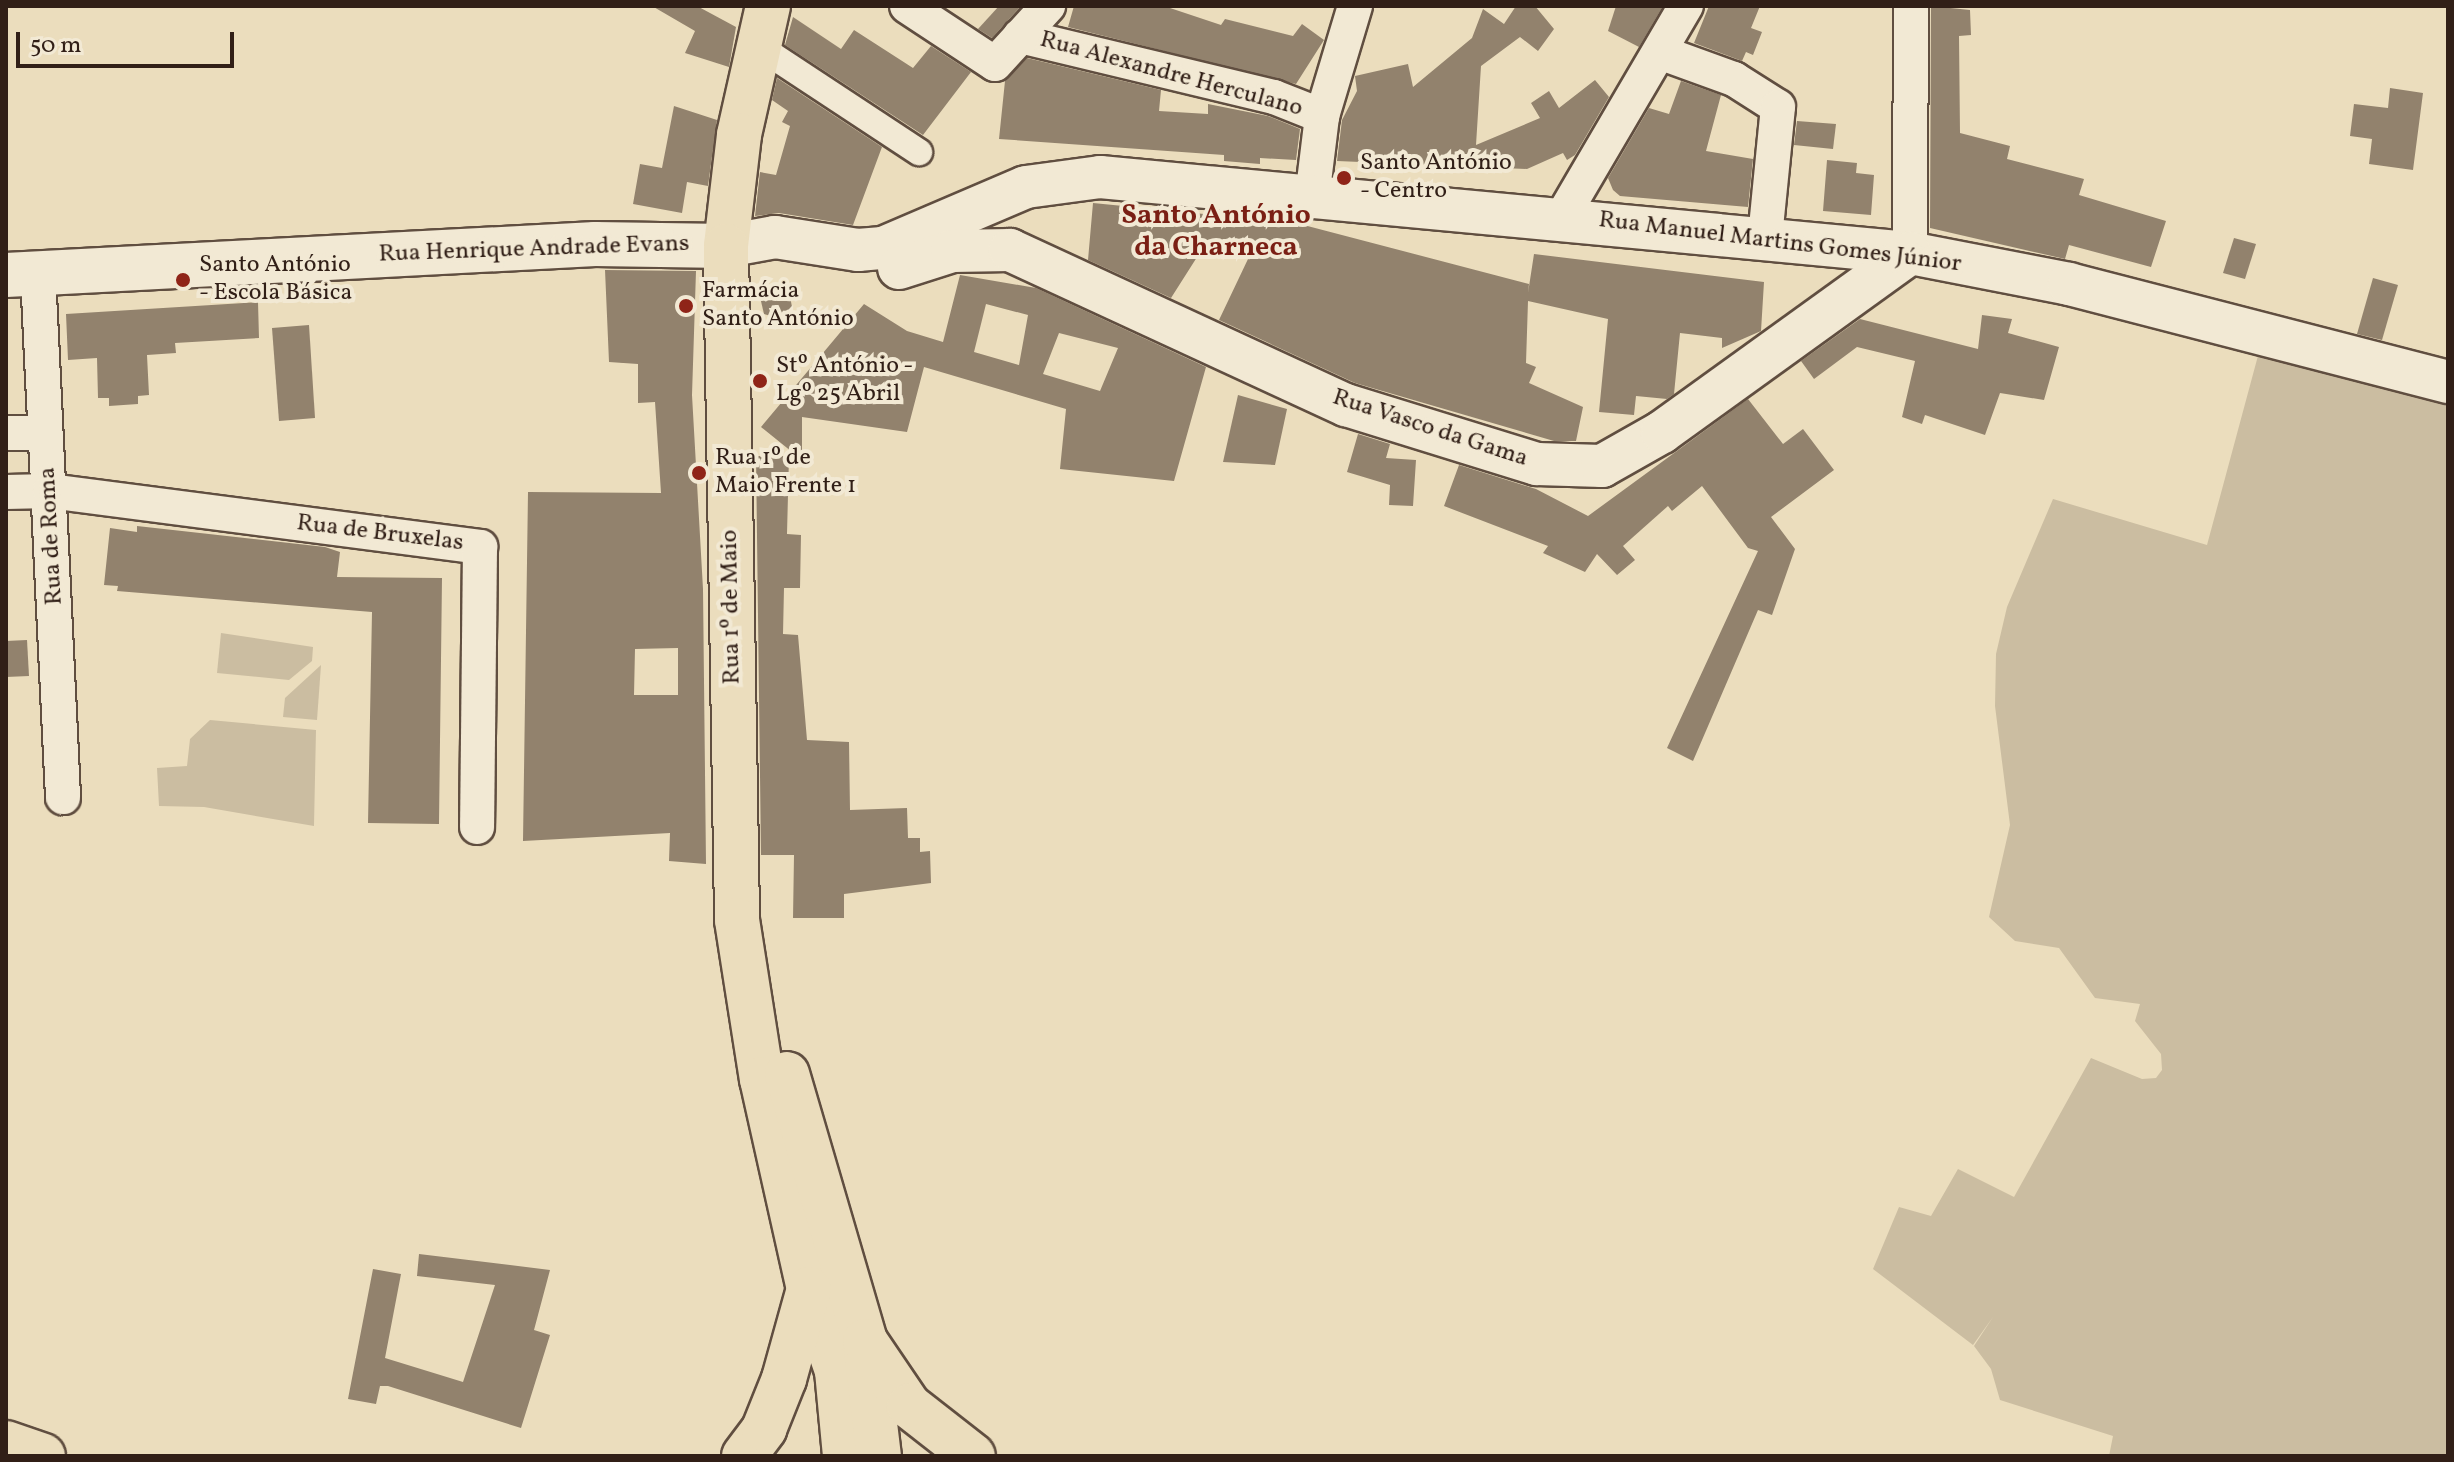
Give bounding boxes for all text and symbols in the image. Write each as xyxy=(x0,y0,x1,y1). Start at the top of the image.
scale bar xyxy=(20,16,238,66)
street label: Rua Alexandre Herculano xyxy=(1037,26,1305,124)
text: 50 m xyxy=(30,29,82,63)
place label: Santo António - Centro xyxy=(1360,150,1512,206)
marker: Santo António - Centro xyxy=(1335,169,1353,187)
district label: Santo António da Charneca xyxy=(1121,199,1311,265)
street label: Rua Manuel Martins Gomes Júnior xyxy=(1597,206,1963,280)
street label: Rua Henrique Andrade Evans xyxy=(378,230,690,270)
place label: Santo António - Escola Básica xyxy=(199,252,353,308)
marker: Santo António - Escola Básica xyxy=(174,271,192,289)
place label: Farmácia Santo António xyxy=(702,278,854,334)
marker: Farmácia Santo António xyxy=(677,297,695,315)
place label: Stº António - Lgº 25 Abril xyxy=(776,353,914,409)
marker: Stº António - Lgº 25 Abril xyxy=(751,372,769,390)
street label: Rua Vasco da Gama xyxy=(1328,384,1532,474)
place label: Rua 1º de Maio Frente 1 xyxy=(715,445,856,501)
marker: Rua 1º de Maio Frente 1 xyxy=(690,464,708,482)
street label: Rua de Roma xyxy=(34,466,70,606)
street label: Rua de Bruxelas xyxy=(295,509,465,559)
street label: Rua 1º de Maio xyxy=(716,529,748,685)

